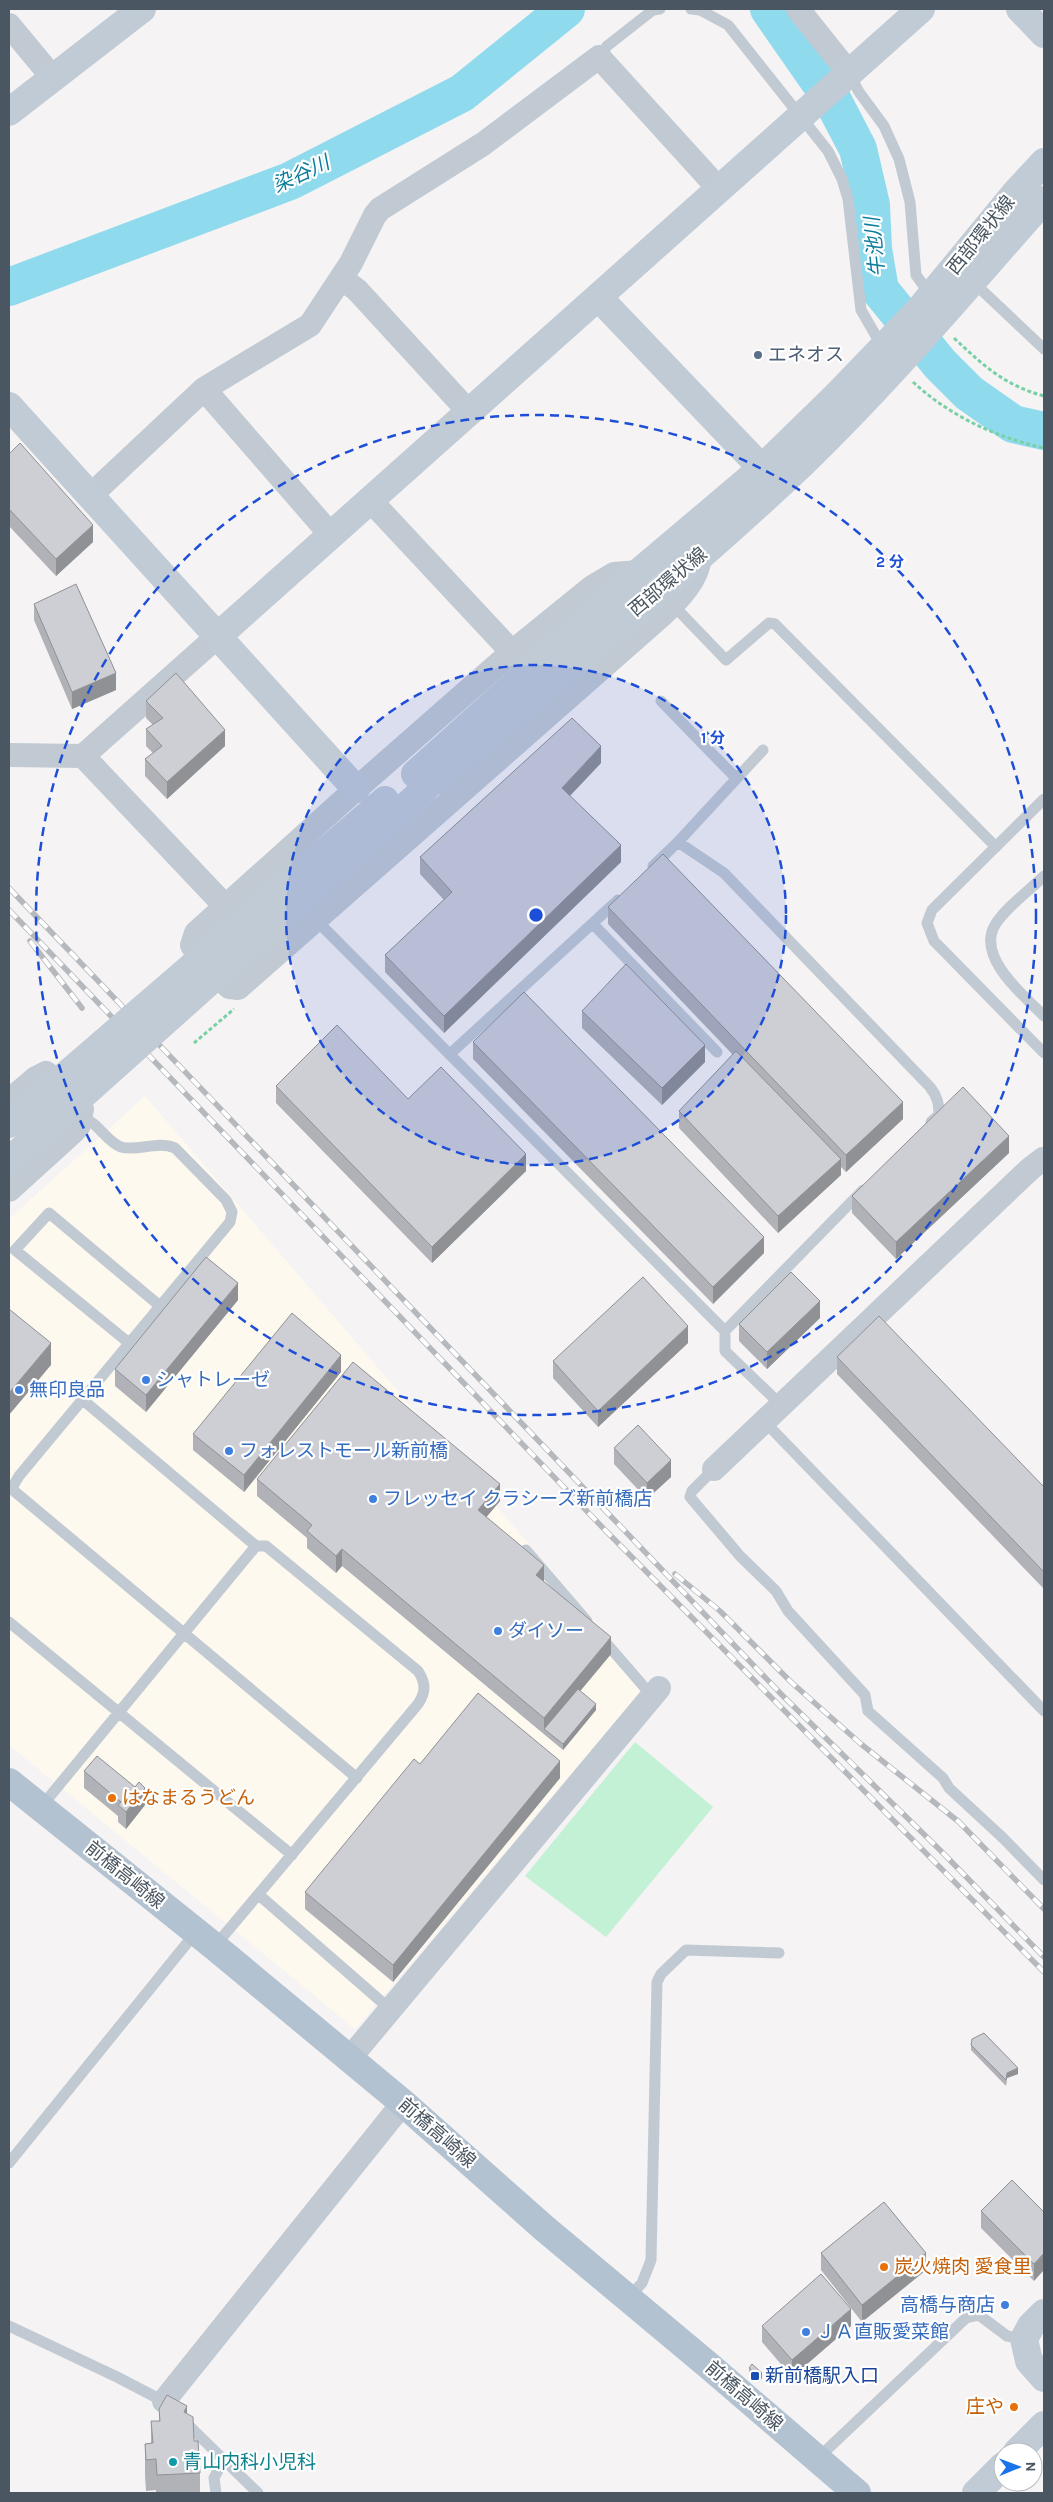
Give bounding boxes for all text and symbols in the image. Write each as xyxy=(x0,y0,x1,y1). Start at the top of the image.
water label: 染谷川 xyxy=(269,150,335,197)
street label: 西部環状線 xyxy=(943,191,1019,279)
water label: 牛池川 xyxy=(860,214,890,278)
place label: エネオス xyxy=(768,344,844,366)
marker: エネオス xyxy=(752,349,764,361)
street label: 西部環状線 xyxy=(625,543,711,621)
text: 2 分 xyxy=(876,553,904,571)
text: 1 分 xyxy=(701,729,725,747)
centre of rings xyxy=(527,906,545,924)
place label: シャトレーゼ xyxy=(156,1369,270,1391)
marker: シャトレーゼ xyxy=(140,1374,152,1386)
place label: 無印良品 xyxy=(29,1379,105,1401)
marker: 無印良品 xyxy=(13,1384,25,1396)
place label: フォレストモール新前橋 xyxy=(239,1440,448,1462)
marker: フォレストモール新前橋 xyxy=(223,1445,235,1457)
place label: フレッセイ クラシーズ新前橋店 xyxy=(383,1488,652,1510)
marker: フレッセイ クラシーズ新前橋店 xyxy=(367,1493,379,1505)
place label: ダイソー xyxy=(508,1620,584,1642)
marker: ダイソー xyxy=(492,1625,504,1637)
place label: はなまるうどん xyxy=(122,1787,255,1809)
marker: はなまるうどん xyxy=(106,1792,118,1804)
street label: 前橋高崎線 xyxy=(81,1837,169,1913)
street label: 前橋高崎線 xyxy=(394,2094,480,2172)
place label: 炭火焼肉 愛食里 xyxy=(894,2256,1032,2278)
marker: 炭火焼肉 愛食里 xyxy=(878,2261,890,2273)
place label: 高橋与商店 xyxy=(900,2294,995,2316)
marker: 高橋与商店 xyxy=(999,2299,1011,2311)
place label: ＪＡ直販愛菜館 xyxy=(816,2321,949,2343)
marker: ＪＡ直販愛菜館 xyxy=(800,2326,812,2338)
street label: 前橋高崎線 xyxy=(701,2357,787,2435)
place label: 新前橋駅入口 xyxy=(765,2365,879,2387)
marker: 新前橋駅入口 xyxy=(749,2370,761,2382)
place label: 庄や xyxy=(966,2396,1004,2418)
marker: 庄や xyxy=(1008,2401,1020,2413)
north arrow xyxy=(993,2442,1043,2492)
place label: 青山内科小児科 xyxy=(183,2451,316,2473)
marker: 青山内科小児科 xyxy=(167,2456,179,2468)
text: N xyxy=(1022,2462,1039,2472)

